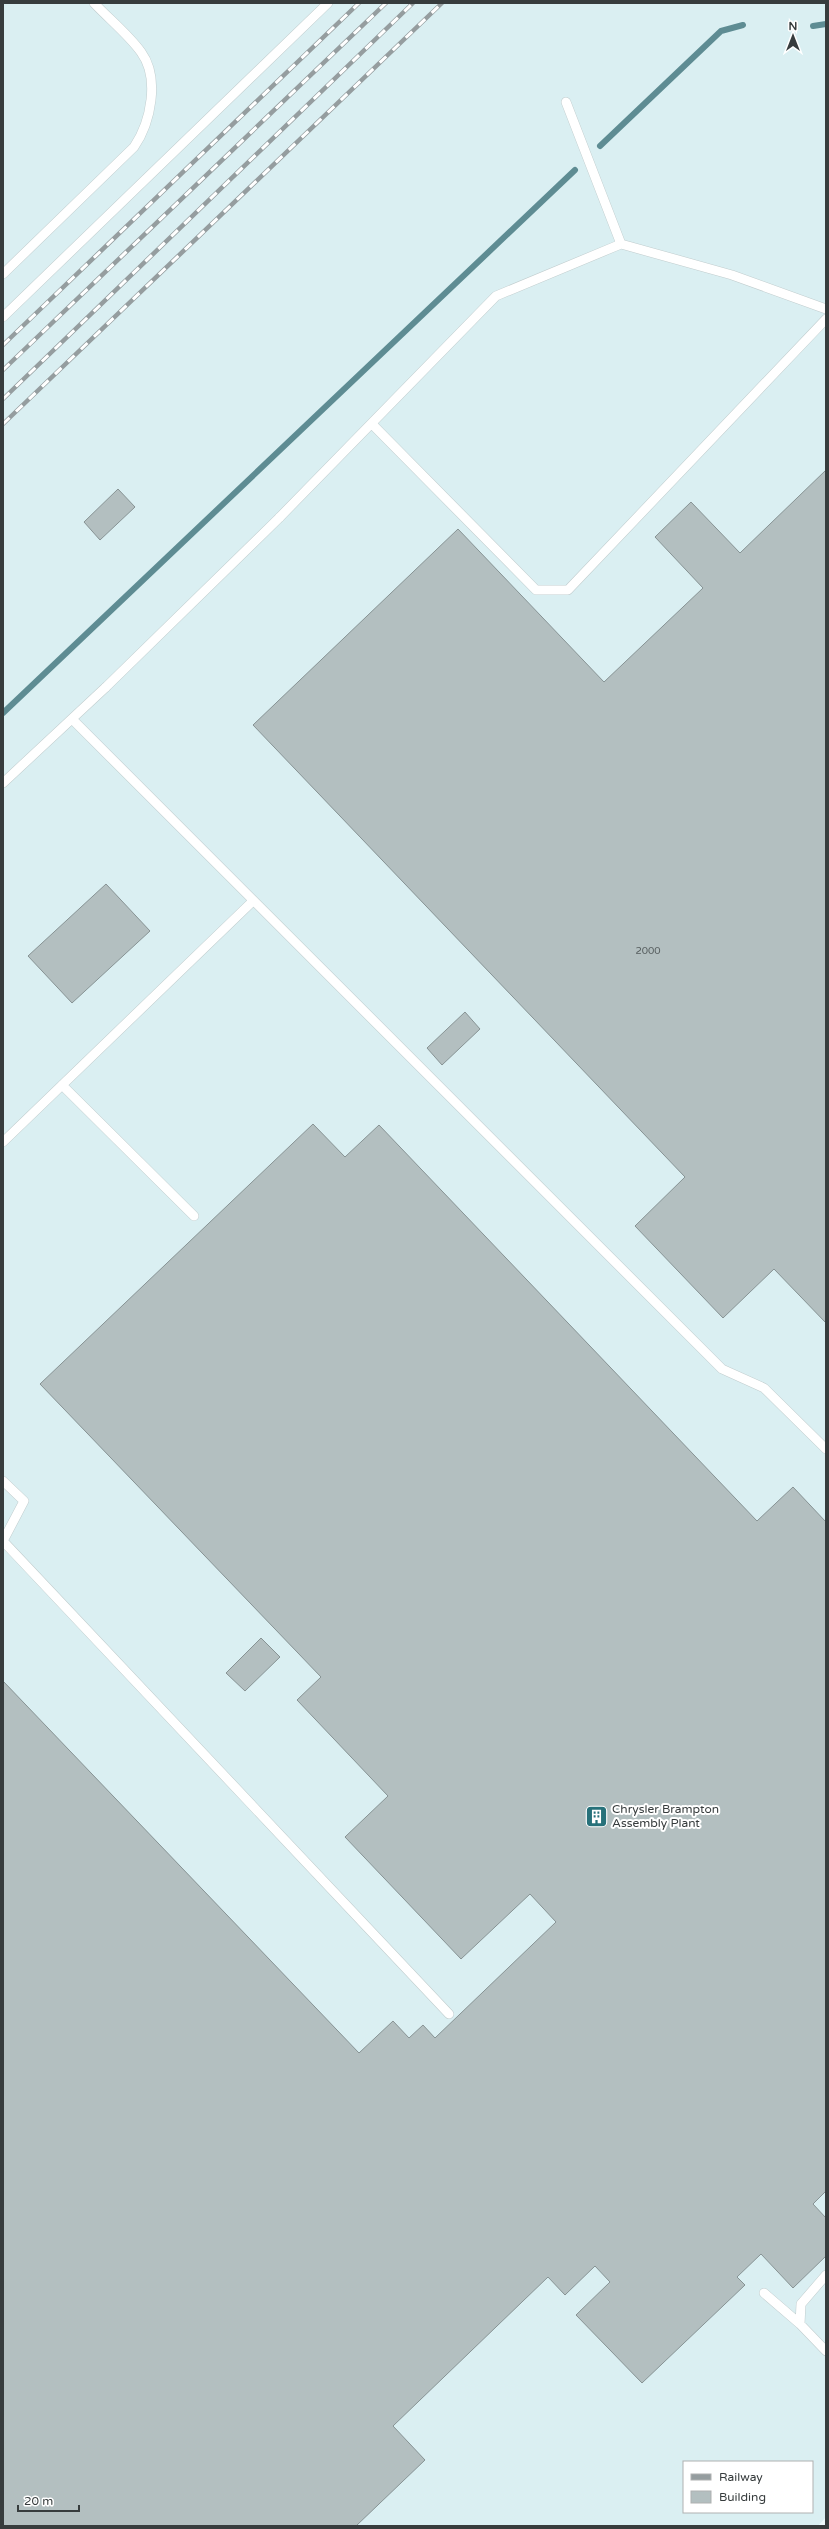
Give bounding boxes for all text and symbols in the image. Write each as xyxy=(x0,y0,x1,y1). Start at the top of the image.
north arrow xyxy=(773,16,813,56)
text: N xyxy=(789,20,797,33)
house number: 2000 xyxy=(635,945,661,957)
place label: Chrysler Brampton Assembly Plant xyxy=(612,1802,719,1830)
building icon: Chrysler Brampton Assembly Plant xyxy=(583,1803,609,1829)
legend xyxy=(683,2461,813,2513)
text: Railway xyxy=(719,2470,763,2484)
scale bar xyxy=(18,2487,79,2513)
text: Building xyxy=(719,2490,766,2504)
text: 20 m xyxy=(24,2494,53,2508)

